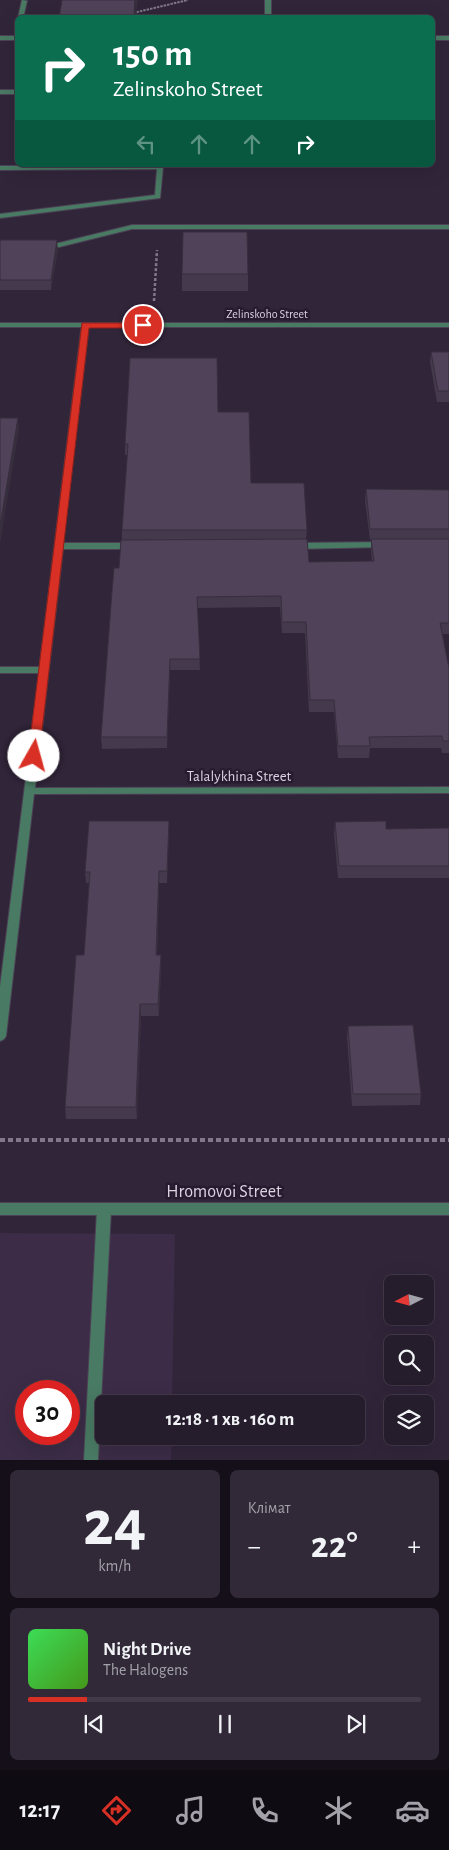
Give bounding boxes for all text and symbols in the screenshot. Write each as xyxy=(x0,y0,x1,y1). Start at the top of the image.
icon: right xyxy=(30,35,95,100)
text: 150 m xyxy=(113,37,193,72)
text: Zelinskoho Street xyxy=(113,78,263,100)
icon: left xyxy=(132,130,160,158)
icon: ahead xyxy=(185,130,213,158)
icon: ahead xyxy=(238,130,266,158)
icon: right xyxy=(291,130,319,158)
pin xyxy=(122,304,164,346)
street label: Zelinskoho Street xyxy=(226,308,308,320)
icon: arrive xyxy=(129,311,157,339)
position arrow xyxy=(7,729,59,781)
street label: Talalykhina Street xyxy=(187,769,292,784)
street label: Hromovoi Street xyxy=(166,1183,282,1201)
north arrow xyxy=(384,1275,434,1325)
map controls xyxy=(384,1275,434,1445)
button: search xyxy=(384,1335,434,1385)
speed limit sign: 30 xyxy=(15,1380,80,1445)
button: layers xyxy=(384,1395,434,1445)
text: 12:18 · 1 хв · 160 m xyxy=(166,1410,294,1429)
text: 24 xyxy=(83,1492,146,1557)
text: Клімат xyxy=(248,1500,291,1516)
text: 22° xyxy=(311,1527,358,1565)
text: − xyxy=(248,1533,261,1561)
text: + xyxy=(408,1533,421,1561)
text: km/h xyxy=(98,1558,131,1574)
text: Night Drive xyxy=(103,1640,191,1659)
text: The Halogens xyxy=(103,1662,188,1678)
icon: previous xyxy=(80,1710,108,1738)
icon: pause xyxy=(211,1710,239,1738)
icon: next xyxy=(342,1710,370,1738)
icon: directions xyxy=(99,1793,134,1828)
icon: music xyxy=(173,1793,208,1828)
icon: phone xyxy=(247,1793,282,1828)
icon: climate xyxy=(321,1793,356,1828)
icon: car xyxy=(395,1793,430,1828)
text: 12:17 xyxy=(19,1799,60,1821)

